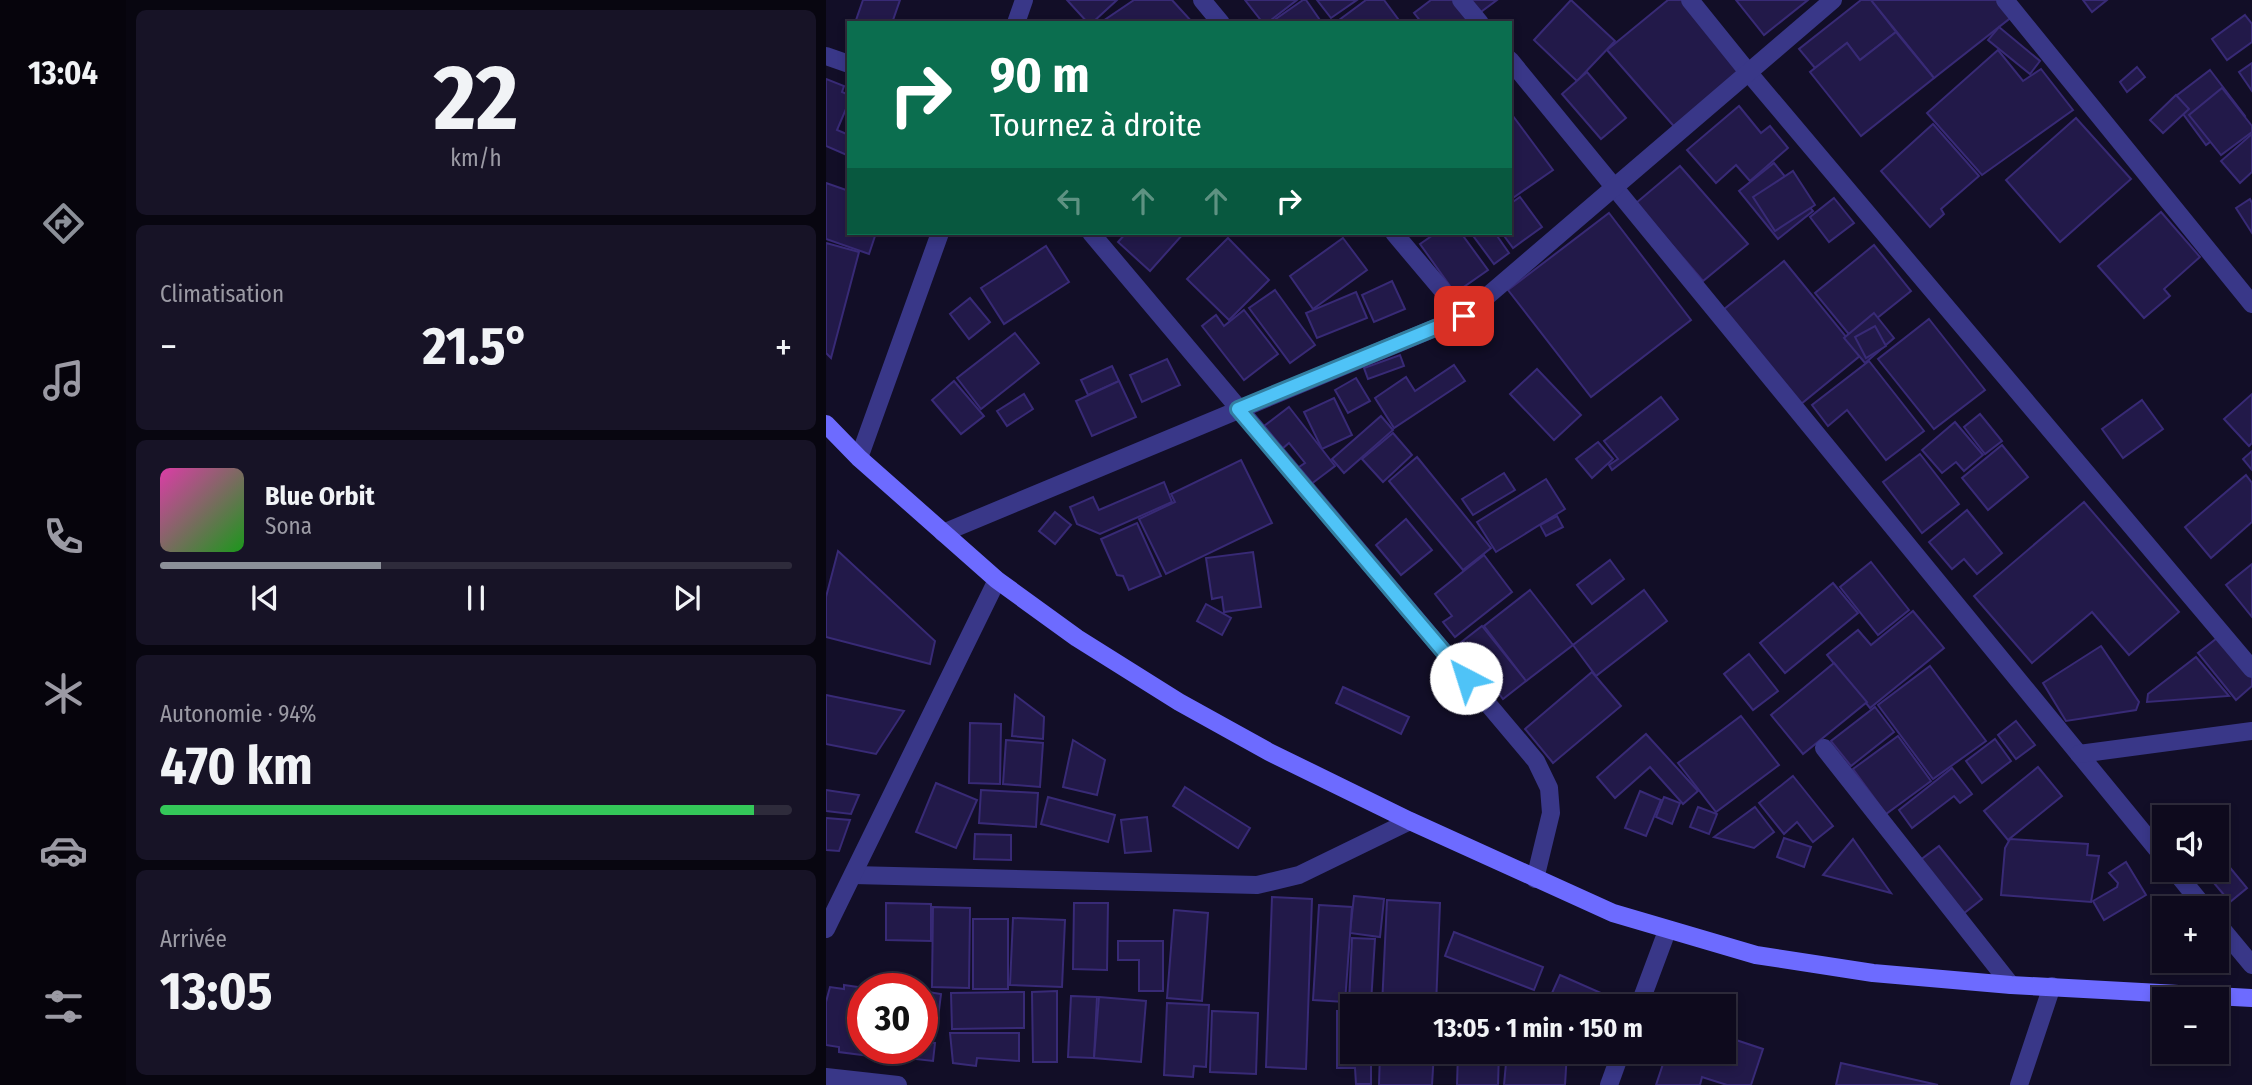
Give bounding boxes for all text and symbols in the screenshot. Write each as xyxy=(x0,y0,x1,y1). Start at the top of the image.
text: 22 xyxy=(434,44,518,153)
text: 90 m xyxy=(990,46,1090,105)
icon: right xyxy=(875,49,966,140)
text: 13:04 xyxy=(28,54,98,92)
text: Tournez à droite xyxy=(990,106,1202,144)
text: km/h xyxy=(450,144,502,172)
icon: left xyxy=(1051,182,1089,220)
icon: ahead xyxy=(1124,182,1162,220)
icon: ahead xyxy=(1197,182,1235,220)
icon: right xyxy=(1270,182,1308,220)
icon: directions xyxy=(39,199,88,248)
text: Climatisation xyxy=(160,280,284,308)
pin xyxy=(1434,286,1494,346)
icon: arrive xyxy=(1445,297,1483,335)
text: 21.5° xyxy=(422,315,529,378)
text: − xyxy=(160,324,177,370)
text: + xyxy=(775,324,792,370)
icon: music xyxy=(39,356,88,405)
text: Blue Orbit xyxy=(265,481,375,512)
icon: phone xyxy=(39,512,88,561)
text: Sona xyxy=(265,512,312,540)
icon: previous xyxy=(246,579,284,617)
icon: pause xyxy=(457,579,495,617)
icon: next xyxy=(668,579,706,617)
position arrow xyxy=(1429,641,1503,715)
icon: climate xyxy=(39,669,88,718)
text: Autonomie · 94% xyxy=(160,700,317,728)
text: 470 km xyxy=(160,735,313,798)
map controls xyxy=(2152,805,2229,1064)
button: sound xyxy=(2152,805,2229,882)
icon: car xyxy=(39,826,88,875)
button: + xyxy=(2152,896,2229,973)
text: Arrivée xyxy=(160,925,227,953)
text: 13:05 xyxy=(160,960,272,1023)
speed limit sign: 30 xyxy=(847,973,938,1064)
icon: filters xyxy=(39,982,88,1031)
button: − xyxy=(2152,987,2229,1064)
text: 13:05 · 1 min · 150 m xyxy=(1433,1013,1643,1044)

